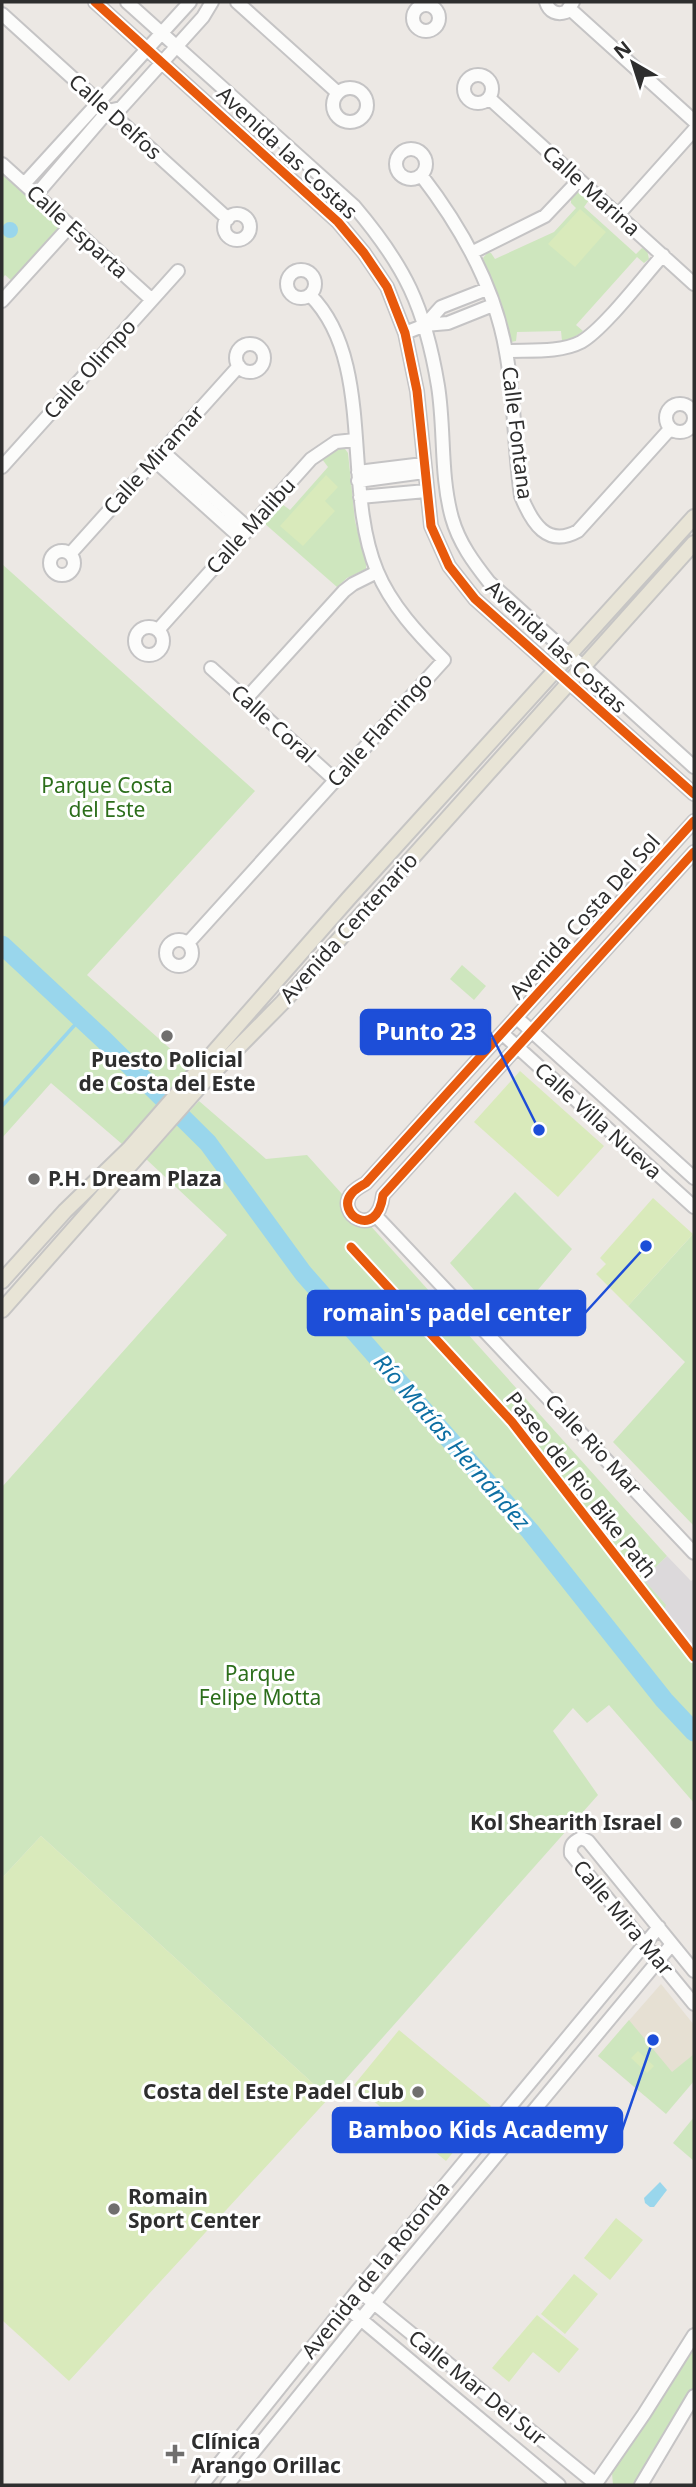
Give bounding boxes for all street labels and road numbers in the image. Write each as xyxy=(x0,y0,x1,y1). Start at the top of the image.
street label: Calle Delfos xyxy=(63,67,168,165)
street label: Avenida las Costas xyxy=(211,80,364,225)
street label: Calle Marina xyxy=(537,139,647,242)
street label: Calle Esparta xyxy=(21,178,134,284)
street label: Calle Olimpo xyxy=(37,312,142,424)
street label: Calle Fontana xyxy=(496,365,540,501)
street label: Calle Miramar xyxy=(97,399,210,520)
street label: Calle Malibu xyxy=(199,471,301,580)
street label: Avenida las Costas xyxy=(480,574,633,719)
street label: Calle Flamingo xyxy=(320,666,438,793)
street label: Calle Coral xyxy=(225,678,322,769)
street label: Avenida Costa Del Sol xyxy=(503,828,666,1005)
street label: Avenida Centenario xyxy=(273,846,423,1009)
street label: Calle Villa Nueva xyxy=(529,1056,668,1185)
street label: Paseo del Rio Bike Path xyxy=(500,1385,663,1583)
street label: Calle Rio Mar xyxy=(539,1387,648,1501)
street label: Calle Mira Mar xyxy=(567,1854,681,1981)
street label: Avenida de la Rotonda xyxy=(295,2175,456,2364)
street label: Calle Mar Del Sur xyxy=(403,2323,553,2452)

